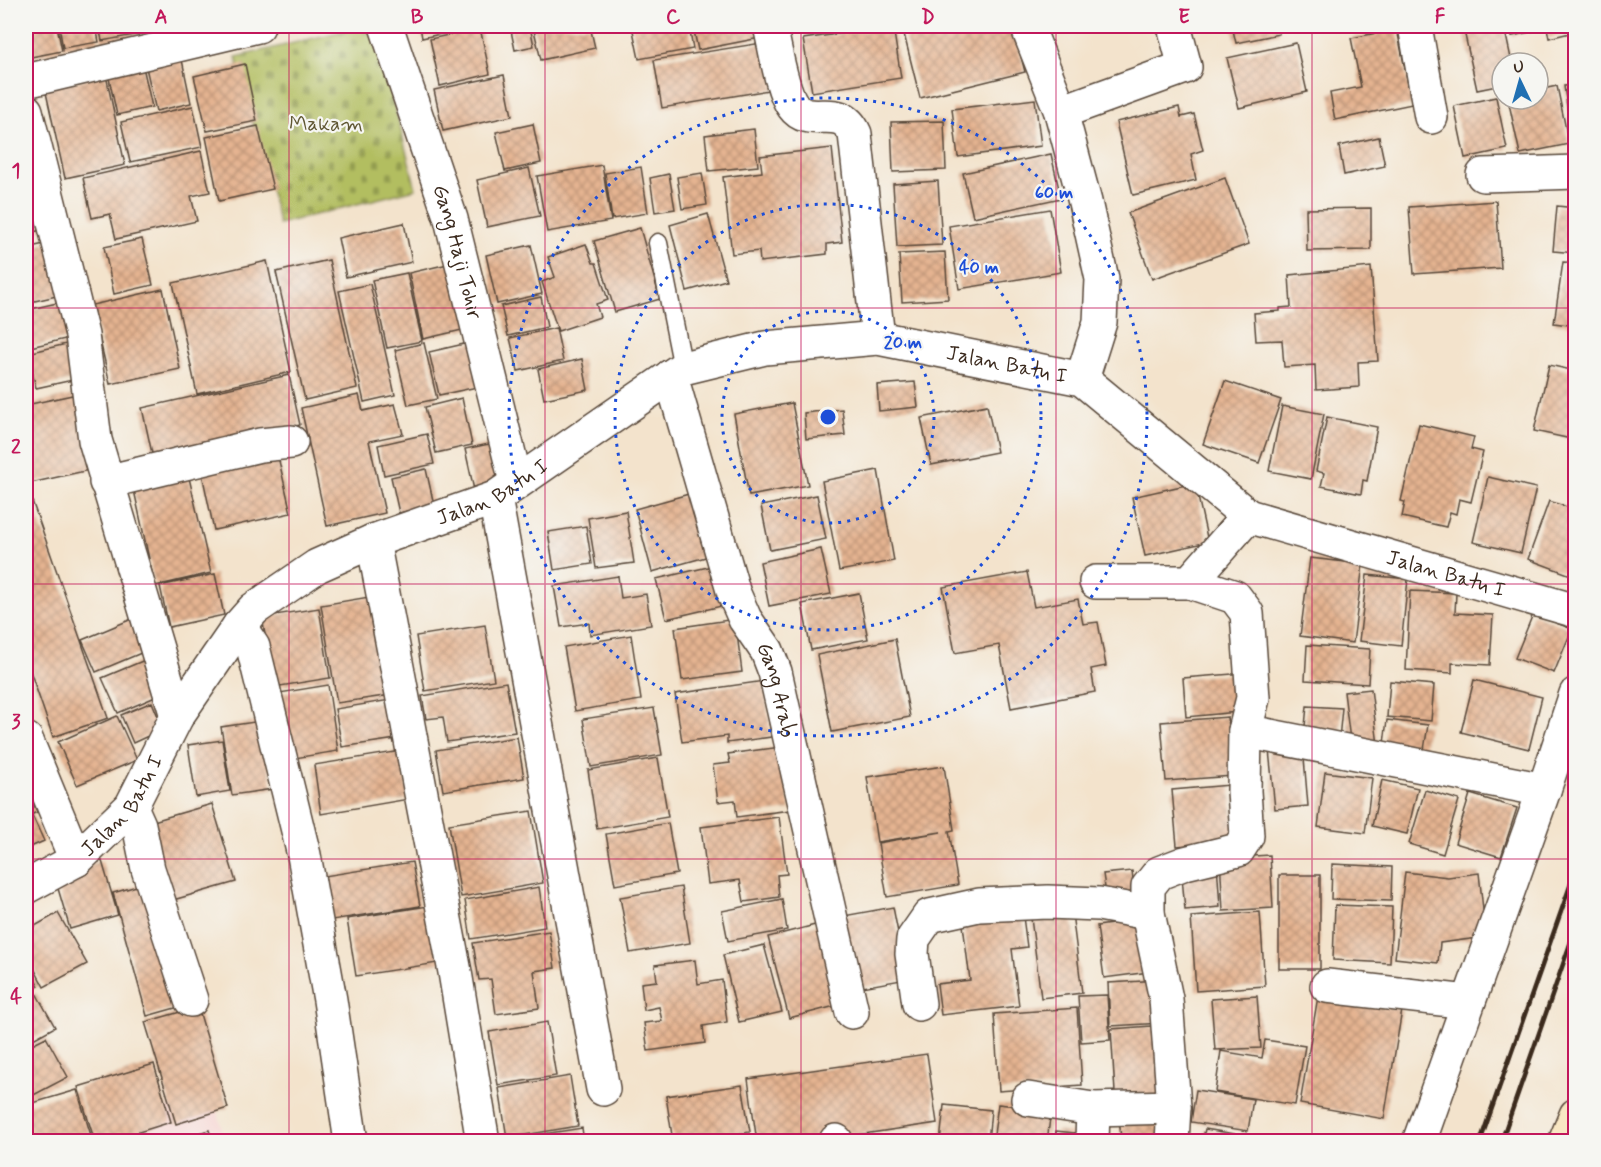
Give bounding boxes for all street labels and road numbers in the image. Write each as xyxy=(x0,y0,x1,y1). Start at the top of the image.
street label: Gang Haji Tohir xyxy=(425,181,488,322)
street label: Jalan Batu I xyxy=(944,339,1070,391)
street label: Jalan Batu I xyxy=(433,453,554,533)
street label: Jalan Batu I xyxy=(1383,544,1508,605)
street label: Gang Arab xyxy=(749,636,802,740)
street label: Jalan Batu I xyxy=(75,750,170,863)

